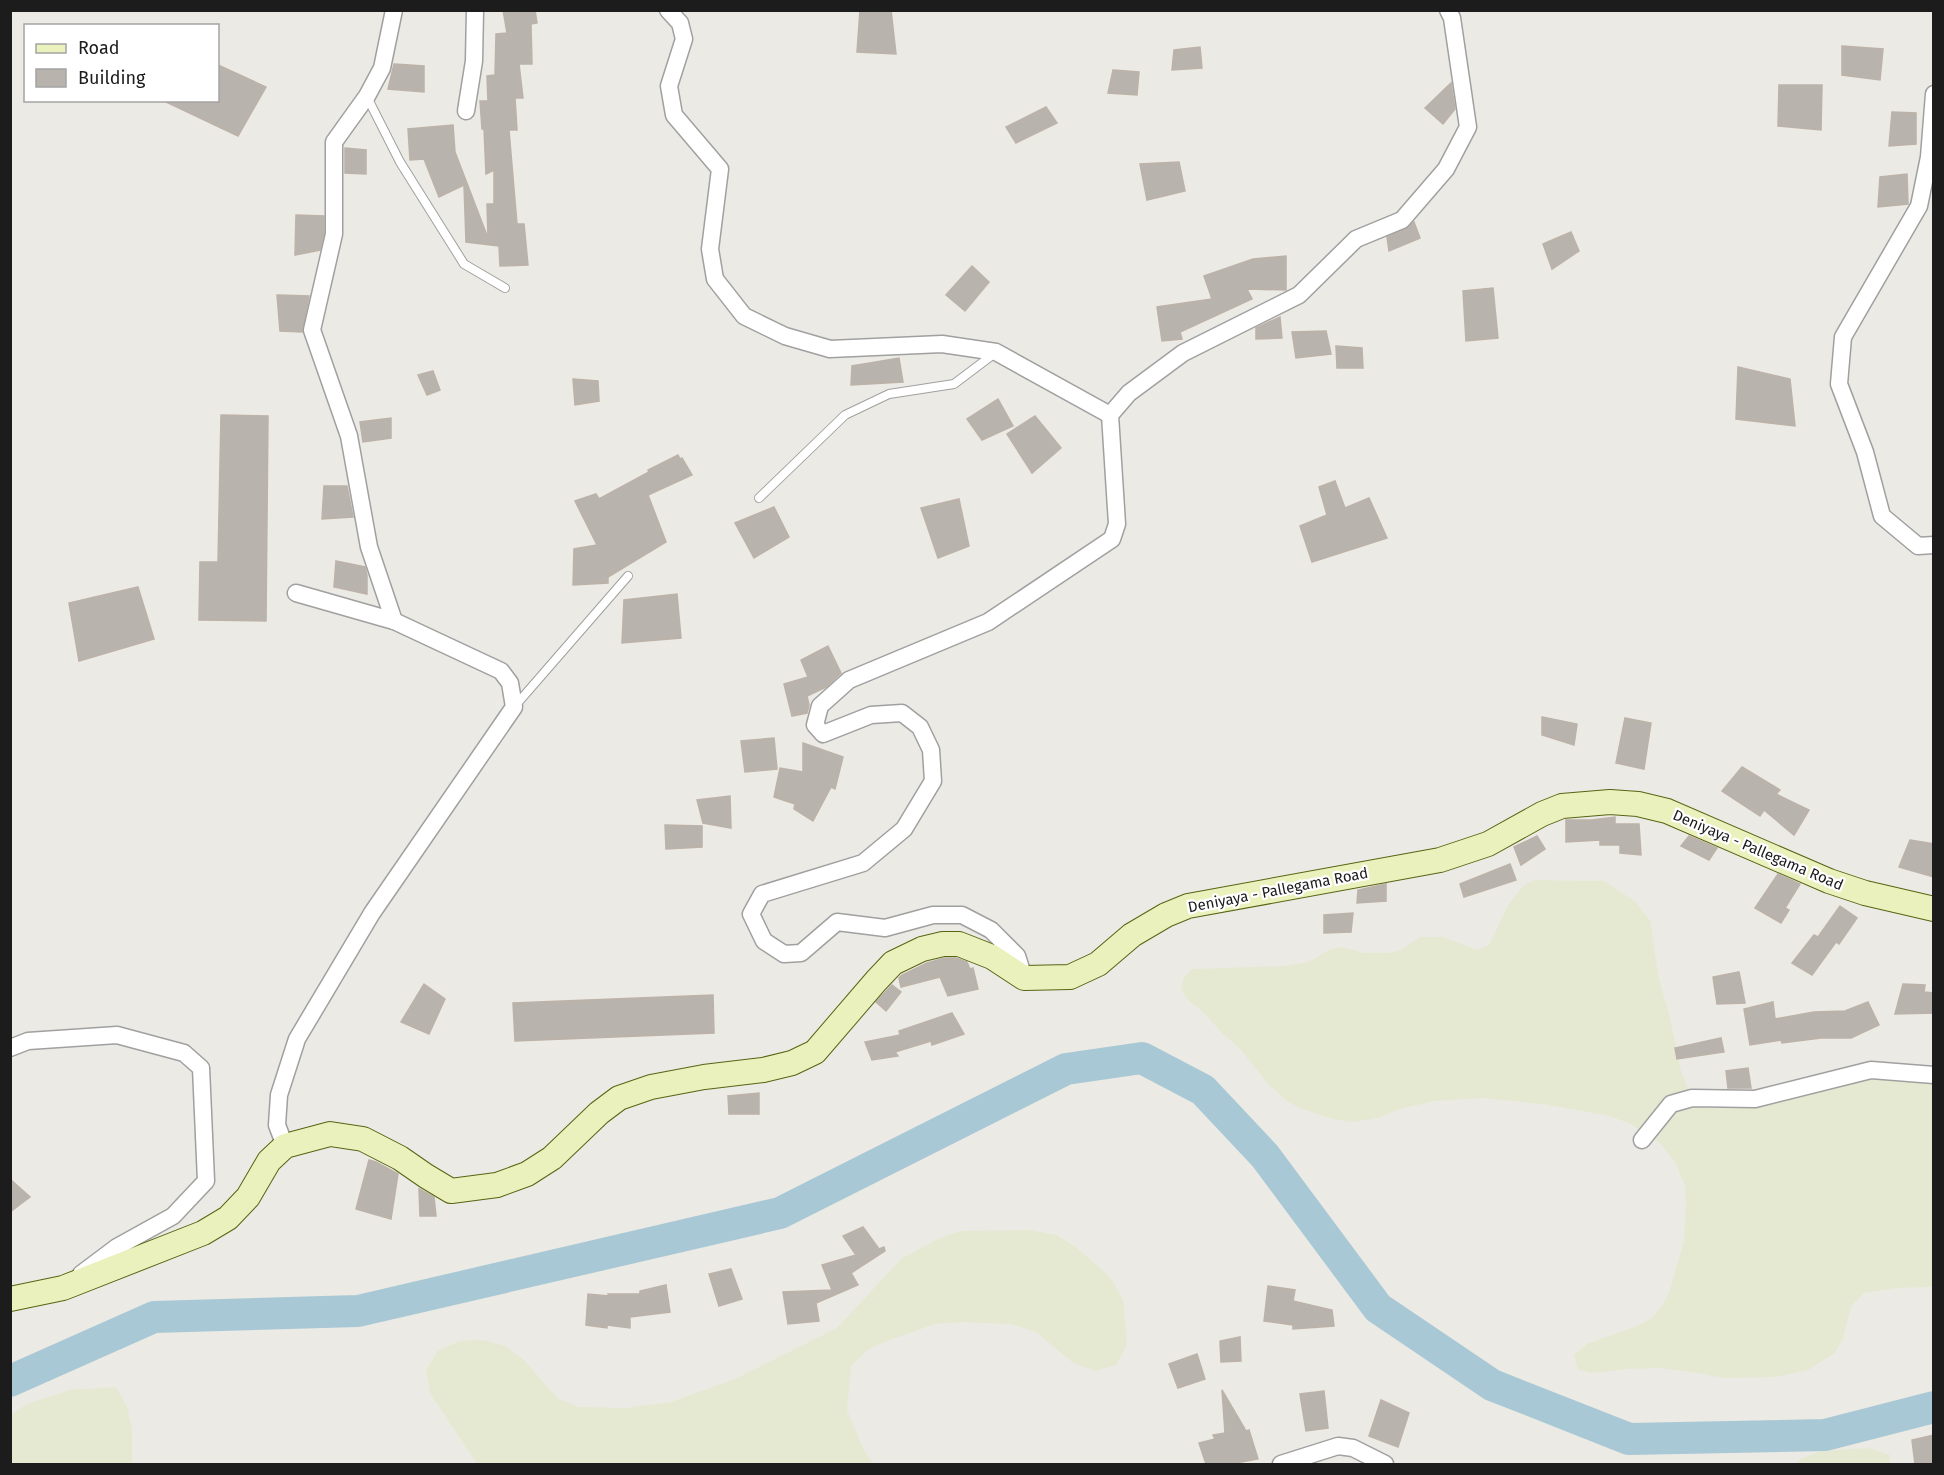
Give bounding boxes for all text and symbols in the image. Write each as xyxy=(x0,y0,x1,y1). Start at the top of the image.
legend xyxy=(24,24,219,102)
text: Road xyxy=(78,37,120,59)
text: Building xyxy=(78,67,146,89)
street label: Deniyaya - Pallegama Road xyxy=(1670,806,1846,894)
street label: Deniyaya - Pallegama Road xyxy=(1186,864,1370,916)

